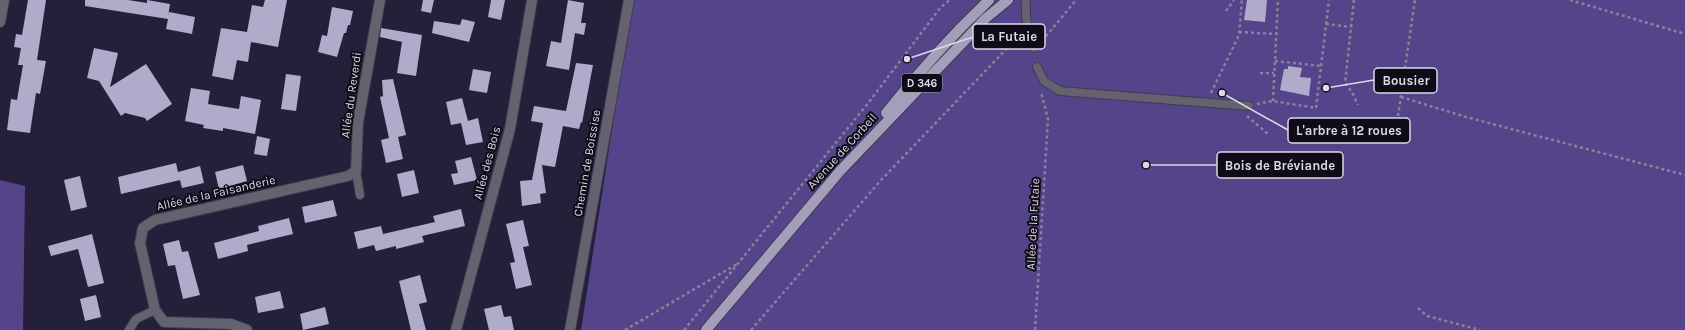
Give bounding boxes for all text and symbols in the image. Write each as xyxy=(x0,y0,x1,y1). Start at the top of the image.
callout: La Futaie xyxy=(973,24,1045,49)
text: La Futaie xyxy=(981,29,1037,44)
street label: Allée du Reverdi xyxy=(338,51,364,139)
callout: Bousier xyxy=(1374,68,1437,93)
text: Bousier xyxy=(1382,73,1430,88)
road number: D 346 xyxy=(902,74,942,92)
street label: Chemin de Boissise xyxy=(571,109,603,217)
street label: Avenue de Corbeil xyxy=(804,110,880,192)
callout: L'arbre à 12 roues xyxy=(1288,118,1410,143)
text: L'arbre à 12 roues xyxy=(1296,123,1402,138)
street label: Allée des Bois xyxy=(471,125,503,201)
callout: Bois de Bréviande xyxy=(1217,152,1343,178)
text: Bois de Bréviande xyxy=(1225,158,1335,173)
street label: Allée de la Faisanderie xyxy=(155,173,277,213)
street label: Allée de la Futaie xyxy=(1024,178,1042,270)

